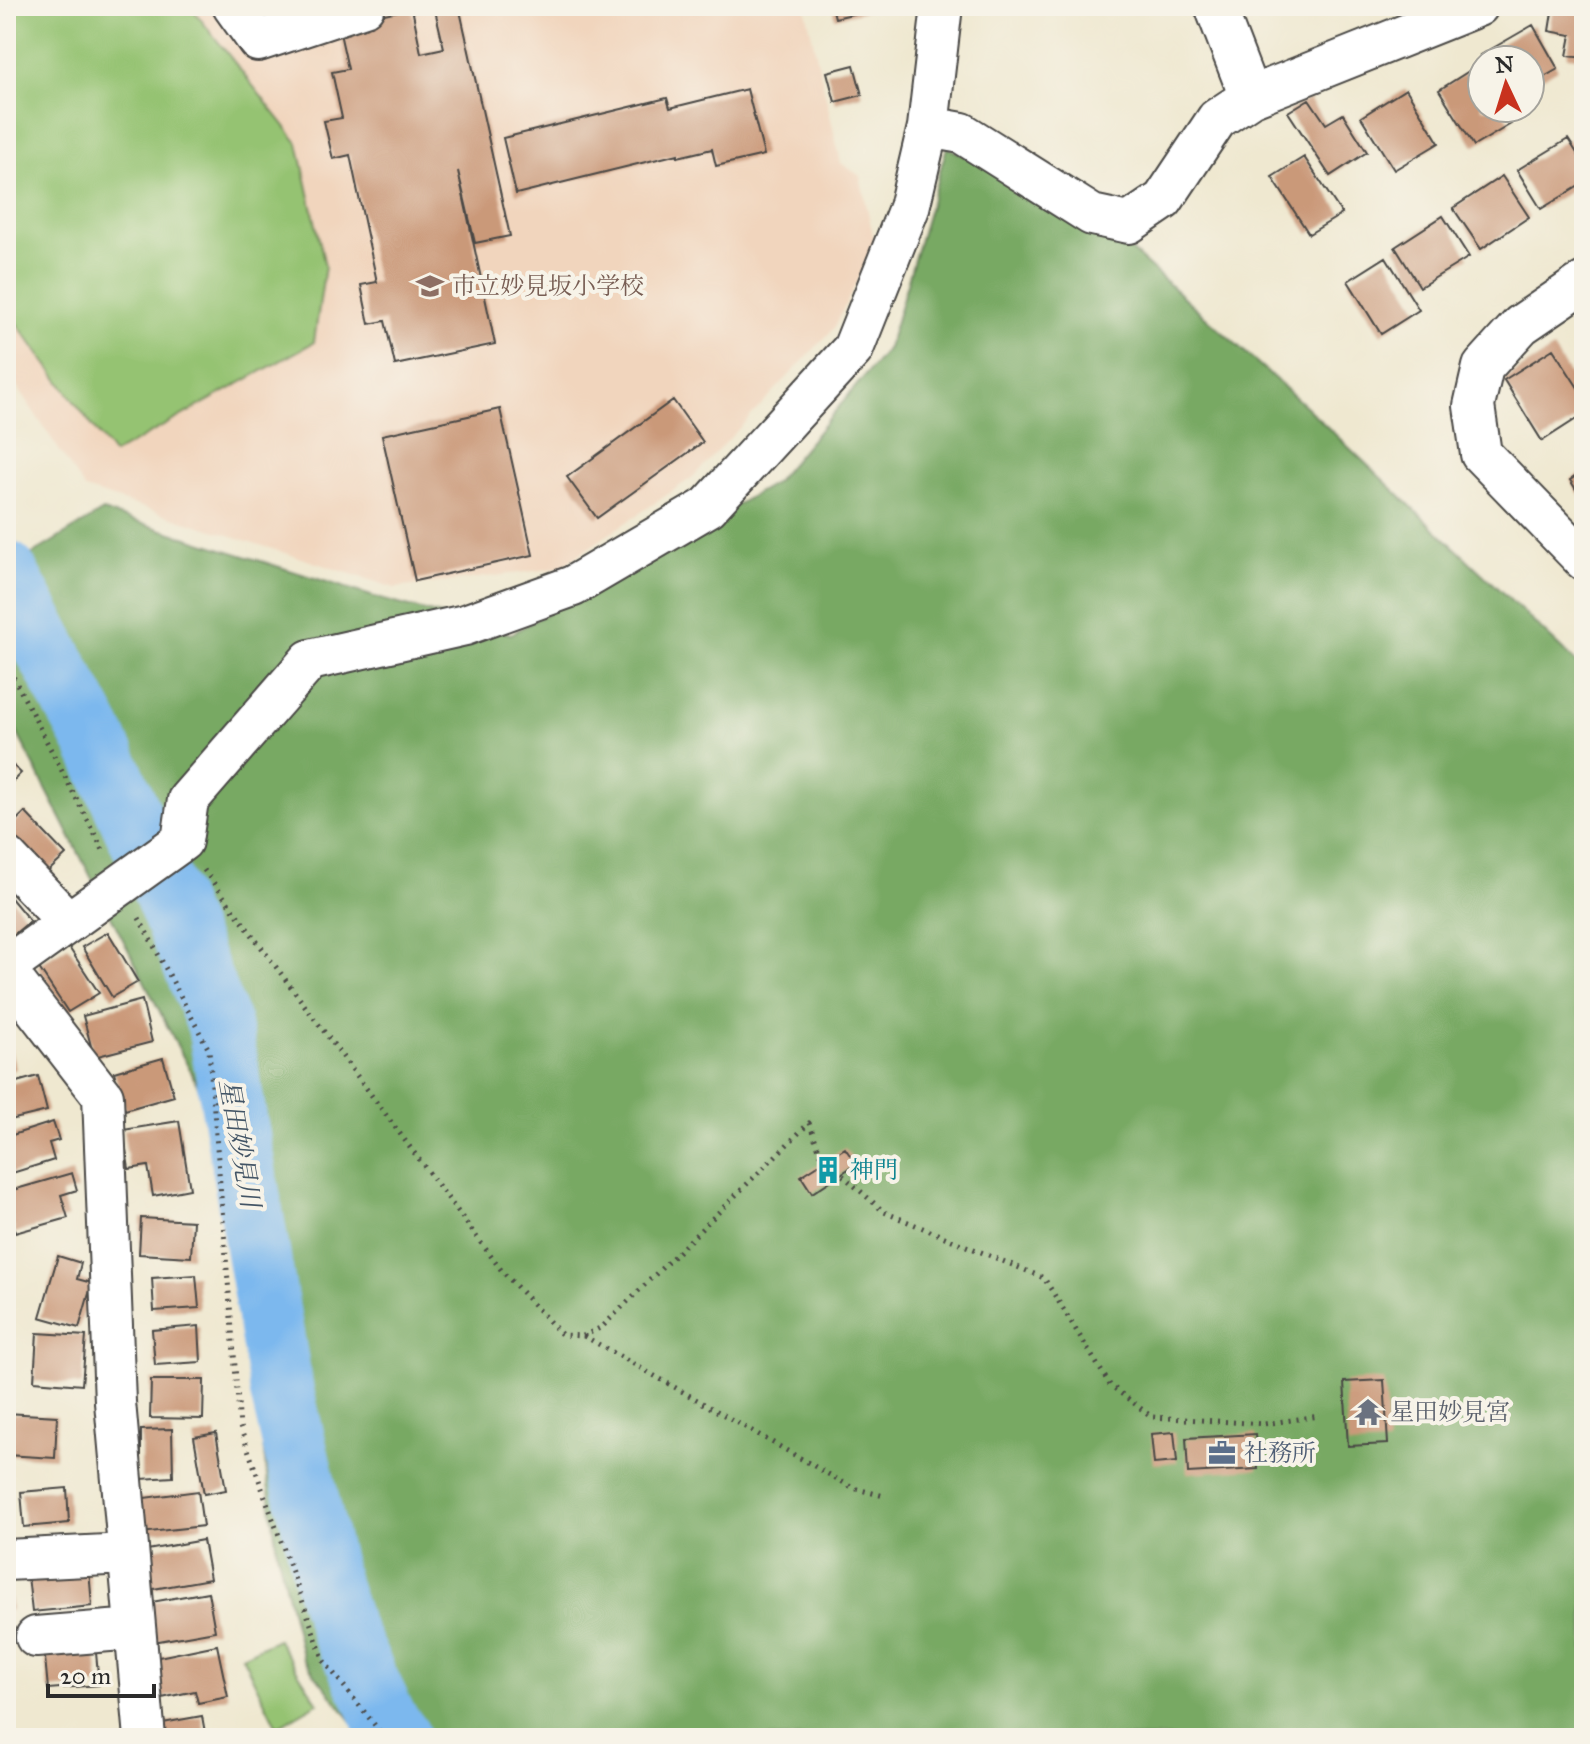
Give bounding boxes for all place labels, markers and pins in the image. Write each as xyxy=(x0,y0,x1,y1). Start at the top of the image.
school or university icon: 市立妙見坂小学校 xyxy=(415,271,445,301)
place label: 市立妙見坂小学校 xyxy=(452,271,644,301)
building icon: 神門 xyxy=(813,1155,843,1185)
place label: 神門 xyxy=(850,1155,898,1185)
temple icon: 星田妙見宮 xyxy=(1353,1397,1383,1427)
place label: 星田妙見宮 xyxy=(1390,1397,1510,1427)
office icon: 社務所 xyxy=(1207,1438,1237,1468)
place label: 社務所 xyxy=(1244,1438,1316,1468)

